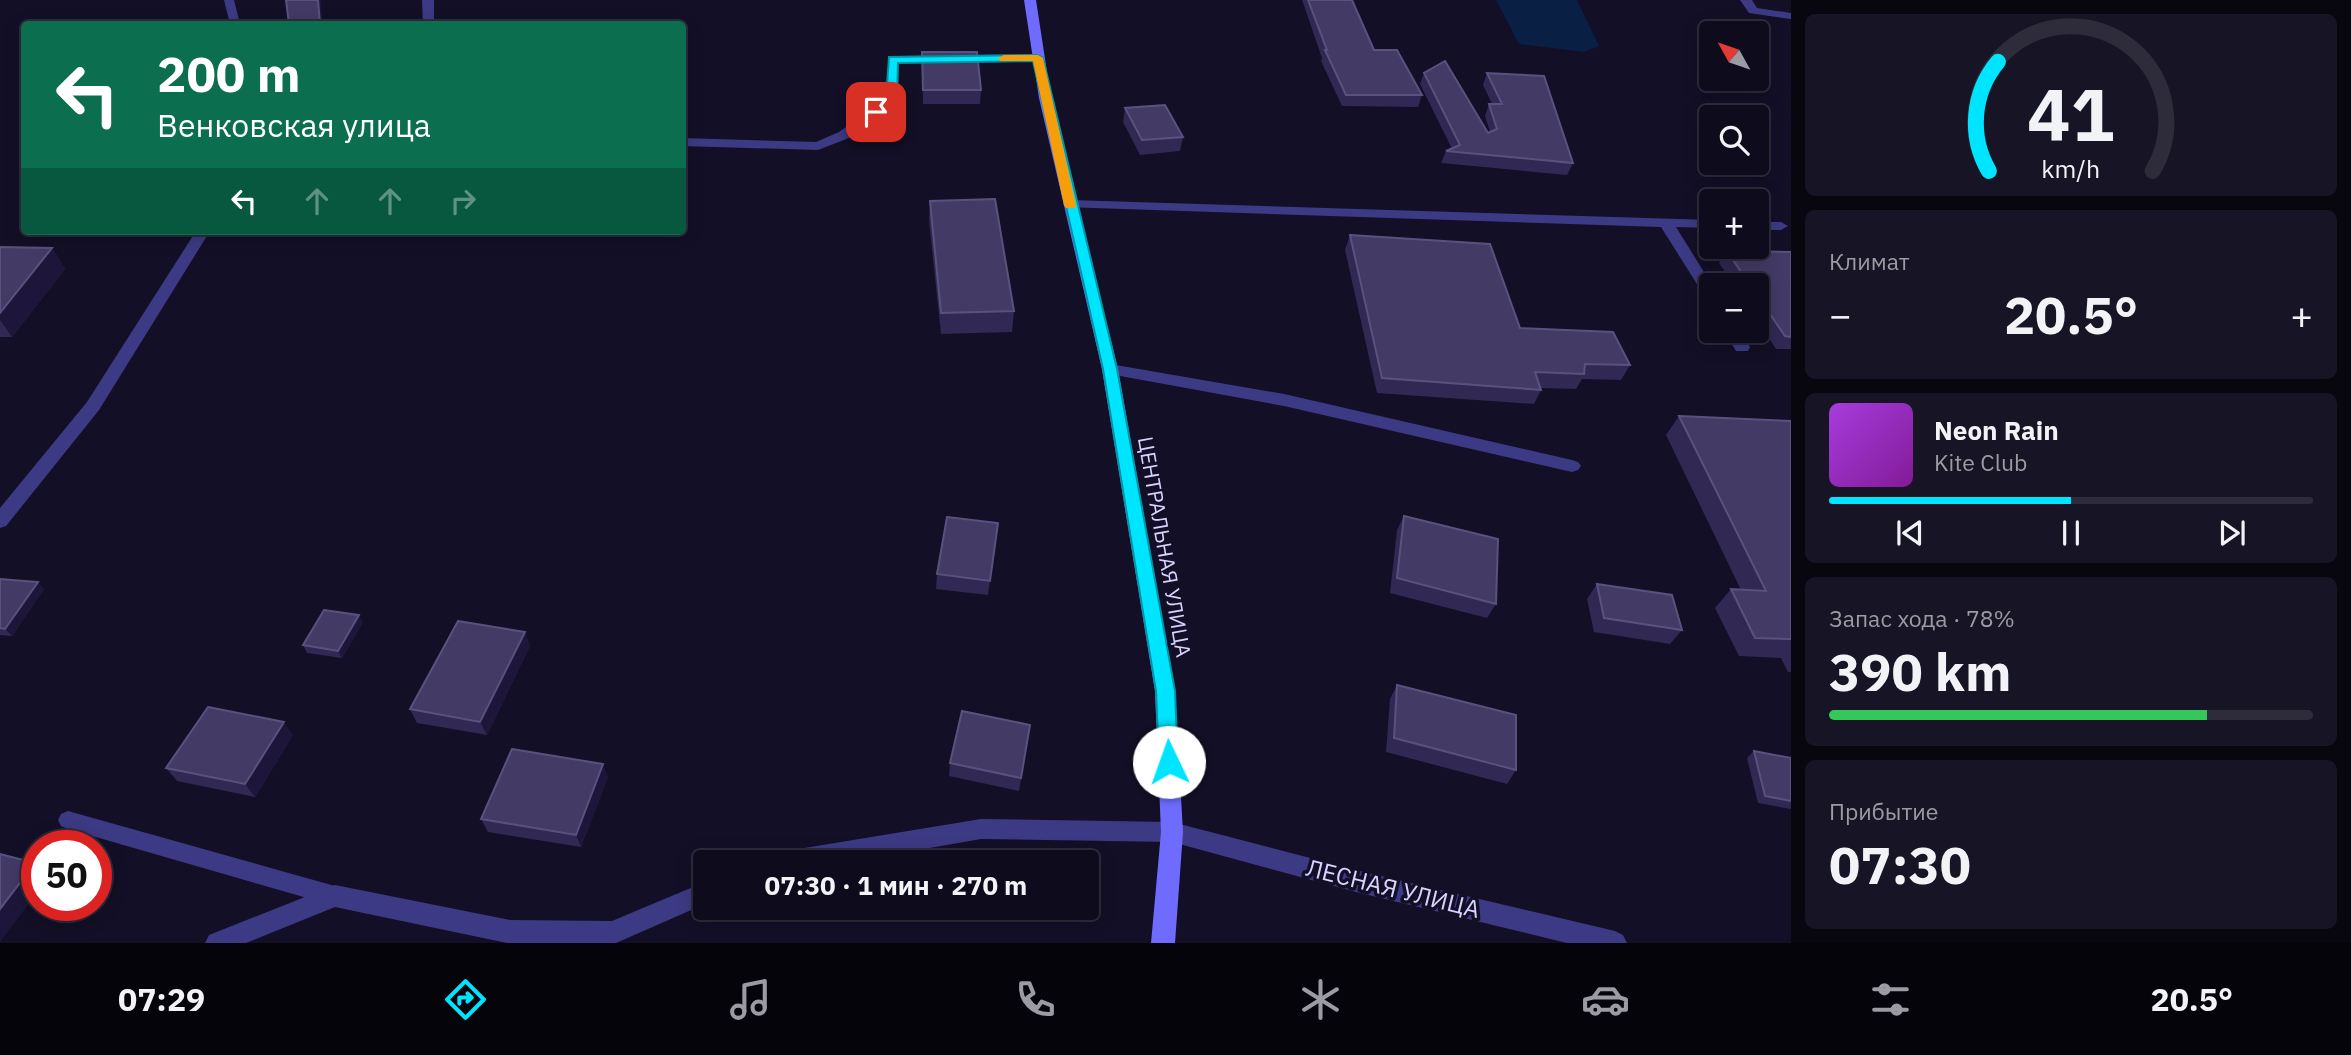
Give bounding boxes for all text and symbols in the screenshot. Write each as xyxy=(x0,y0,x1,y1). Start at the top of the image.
north arrow xyxy=(1699,21,1769,91)
map controls xyxy=(1699,21,1769,343)
text: 200 m xyxy=(157,42,301,105)
icon: left xyxy=(42,49,133,140)
text: 41 xyxy=(2027,66,2115,161)
pin xyxy=(846,82,906,142)
icon: arrive xyxy=(857,93,895,131)
text: Венковская улица xyxy=(157,104,431,146)
button: search xyxy=(1699,105,1769,175)
text: km/h xyxy=(2042,152,2100,185)
icon: left xyxy=(225,182,263,220)
icon: ahead xyxy=(298,182,336,220)
icon: ahead xyxy=(371,182,409,220)
icon: right xyxy=(444,182,482,220)
button: + xyxy=(1699,189,1769,259)
text: Климат xyxy=(1829,246,1910,276)
button: − xyxy=(1699,273,1769,343)
text: 20.5° xyxy=(2004,281,2138,348)
text: − xyxy=(1829,290,1852,339)
text: + xyxy=(2290,290,2313,339)
text: Neon Rain xyxy=(1934,413,2059,447)
street label: ЦЕНТРАЛЬНАЯ УЛИЦА xyxy=(1132,434,1198,659)
text: Kite Club xyxy=(1934,447,2027,477)
icon: previous xyxy=(1891,514,1929,552)
icon: pause xyxy=(2052,514,2090,552)
icon: next xyxy=(2213,514,2251,552)
text: Запас хода · 78% xyxy=(1829,603,2015,633)
text: 390 km xyxy=(1829,638,2011,705)
position arrow xyxy=(1132,725,1206,799)
text: Прибытие xyxy=(1829,796,1938,826)
speed limit sign: 50 xyxy=(21,830,112,921)
text: 07:30 xyxy=(1829,831,1971,898)
street label: ЛЕСНАЯ УЛИЦА xyxy=(1303,851,1483,925)
text: 07:30 · 1 мин · 270 m xyxy=(765,868,1027,902)
icon: directions xyxy=(441,975,490,1024)
icon: music xyxy=(726,975,775,1024)
icon: phone xyxy=(1011,975,1060,1024)
icon: climate xyxy=(1296,975,1345,1024)
icon: car xyxy=(1581,975,1630,1024)
icon: filters xyxy=(1866,975,1915,1024)
text: 07:29 xyxy=(118,978,205,1020)
text: 20.5° xyxy=(2150,978,2233,1020)

